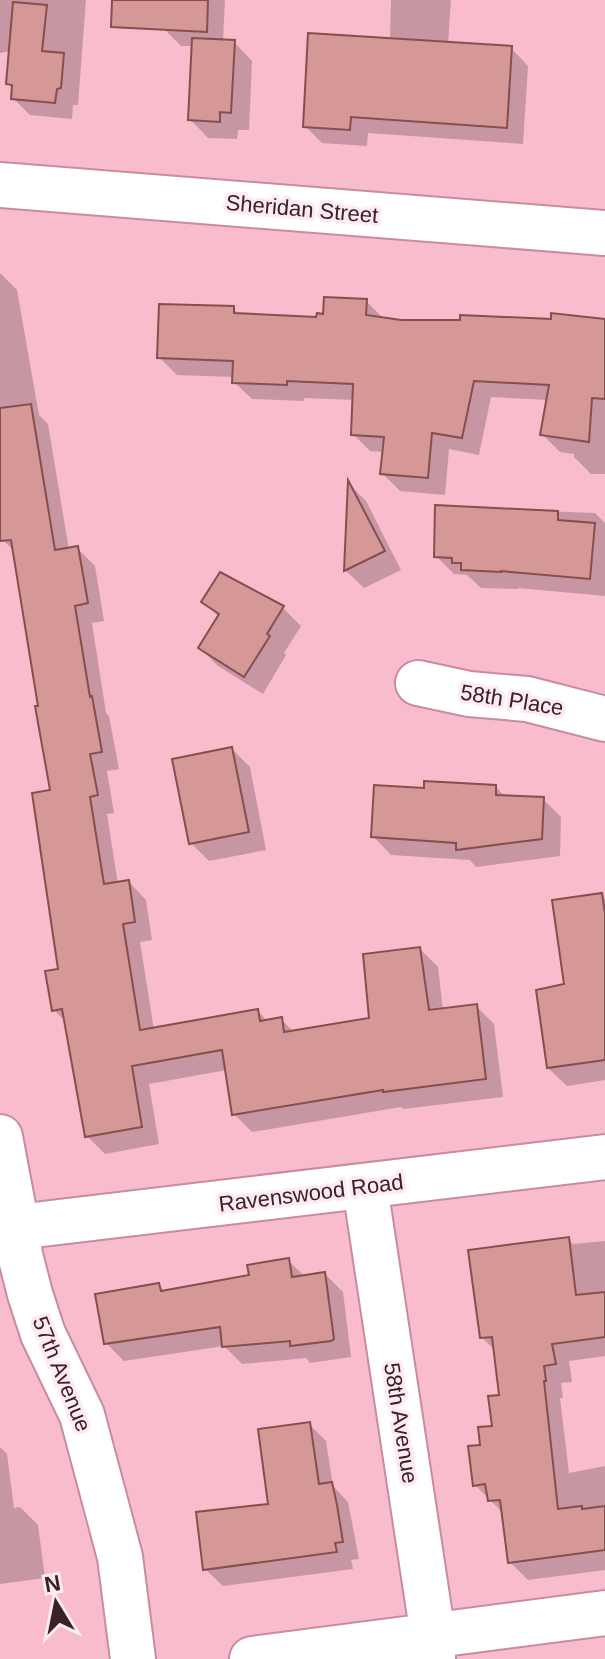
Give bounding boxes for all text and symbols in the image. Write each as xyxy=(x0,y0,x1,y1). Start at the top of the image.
street label: Sheridan Street xyxy=(225,190,379,228)
street label: 58th Place xyxy=(459,680,565,720)
street label: Ravenswood Road xyxy=(217,1169,405,1217)
street label: 57th Avenue xyxy=(28,1313,96,1435)
street label: 58th Avenue xyxy=(379,1361,423,1485)
north arrow xyxy=(16,1563,96,1643)
text: N xyxy=(43,1570,63,1597)

